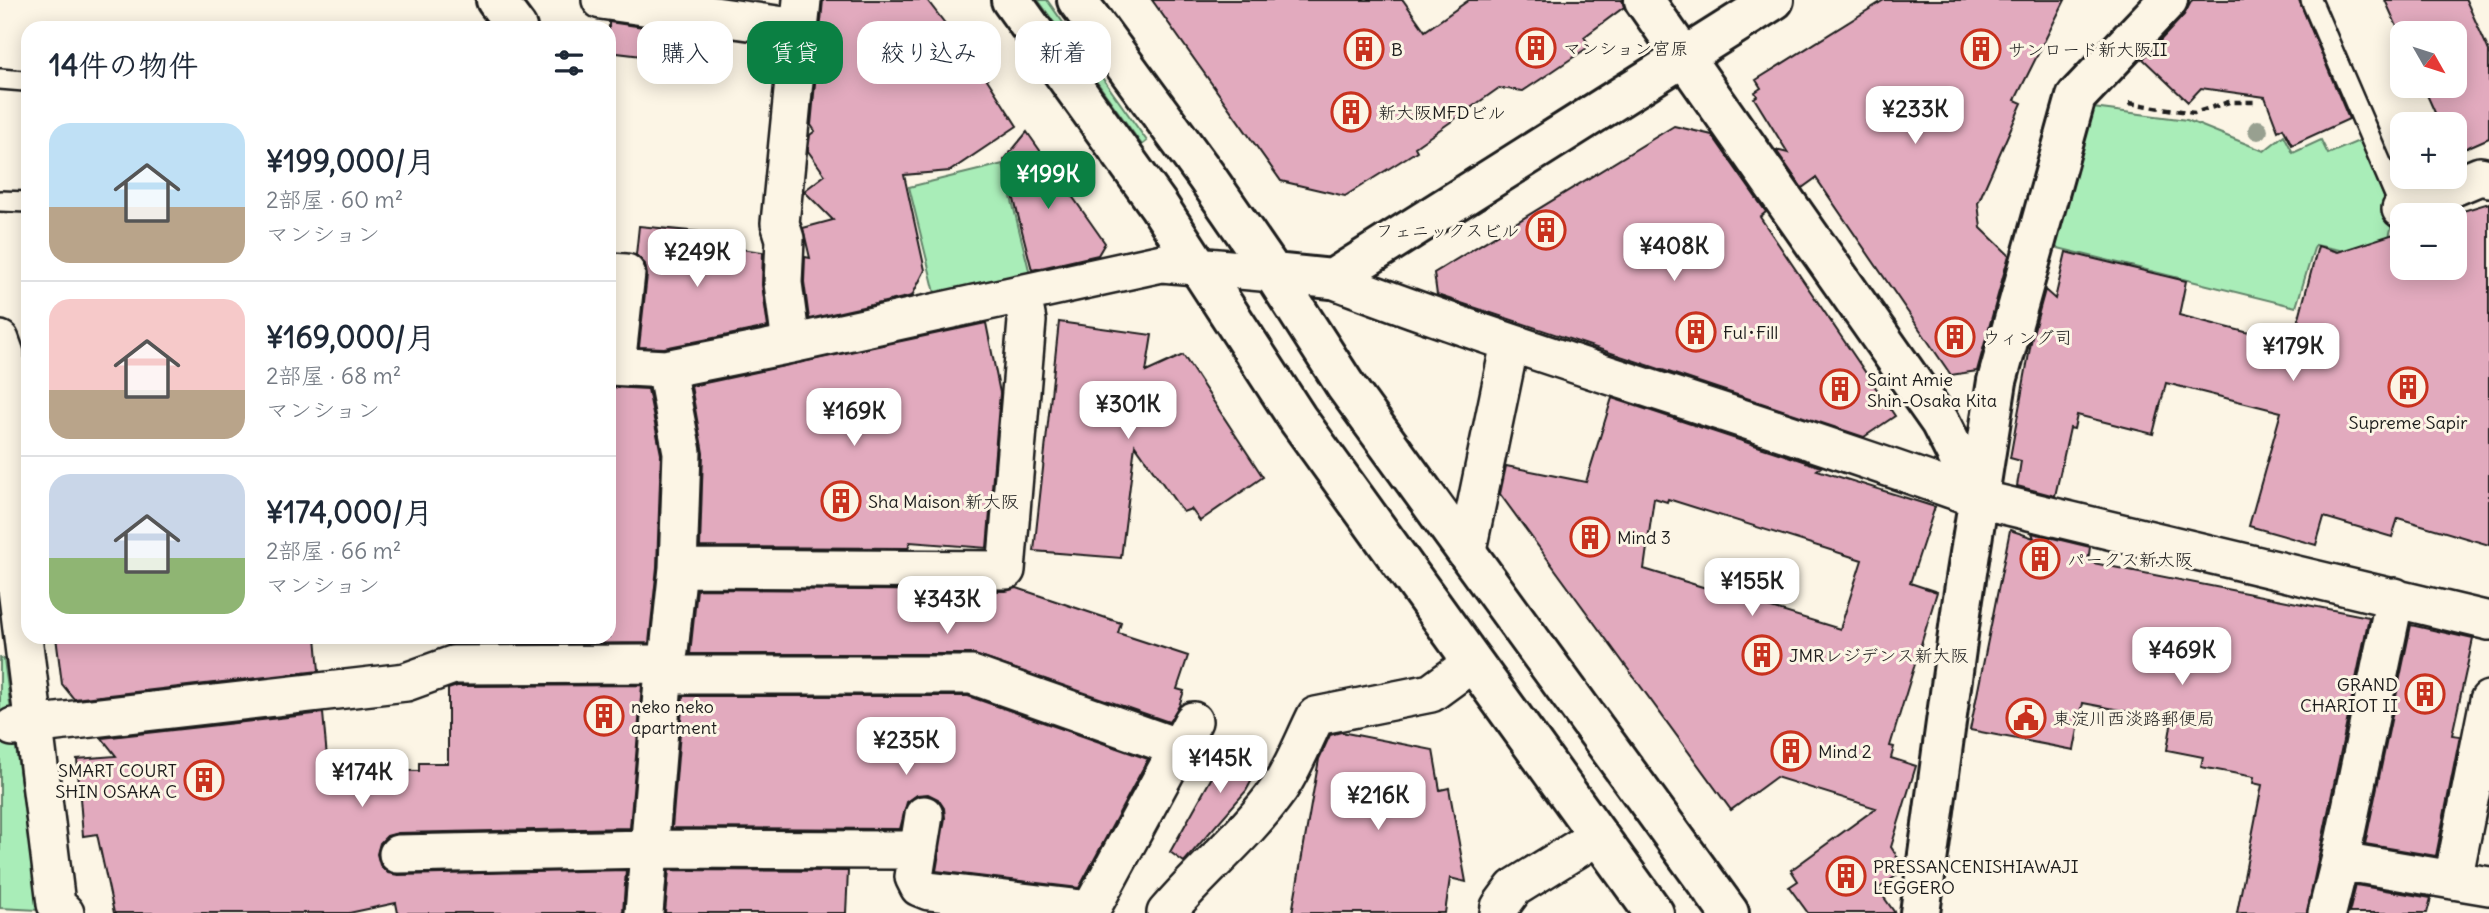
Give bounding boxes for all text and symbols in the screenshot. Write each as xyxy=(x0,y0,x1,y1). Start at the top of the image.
chip: 購入 xyxy=(637,21,733,84)
chip: 賃貸 xyxy=(747,21,843,84)
chip: 絞り込み xyxy=(857,21,1001,84)
chip: 新着 xyxy=(1015,21,1111,84)
north arrow xyxy=(2390,21,2468,98)
map controls xyxy=(2390,21,2467,280)
building icon: マンション宮原 xyxy=(1515,27,1557,69)
building icon: B xyxy=(1343,28,1385,70)
building icon: サンロード新大阪II xyxy=(1960,28,2002,70)
place label: マンション宮原 xyxy=(1563,37,1688,60)
place label: B xyxy=(1391,38,1403,61)
place label: サンロード新大阪II xyxy=(2008,38,2168,61)
icon: filters xyxy=(550,44,588,82)
text: 14件の物件 xyxy=(49,46,198,84)
pin: ¥233K xyxy=(1866,86,1964,146)
building icon: 新大阪MFDビル xyxy=(1330,91,1372,133)
text: ¥233K xyxy=(1882,94,1948,123)
place label: 新大阪MFDビル xyxy=(1378,101,1505,124)
button: + xyxy=(2390,112,2467,189)
text: ¥199,000/月 xyxy=(266,142,435,180)
icon: home xyxy=(105,151,189,235)
pin: ¥199K xyxy=(999,152,1097,211)
text: ¥199K xyxy=(1016,159,1080,188)
text: 2部屋 · 60 m² xyxy=(266,185,403,214)
button: − xyxy=(2390,203,2467,280)
building icon: フェニックスビル xyxy=(1525,209,1567,251)
text: マンション xyxy=(266,219,380,248)
place label: フェニックスビル xyxy=(1376,219,1519,242)
pin: ¥408K xyxy=(1625,224,1723,283)
pin: ¥249K xyxy=(648,230,746,289)
text: ¥408K xyxy=(1639,231,1709,260)
text: ¥249K xyxy=(664,237,730,266)
building icon: Ful･Fill xyxy=(1675,311,1717,353)
building icon: ウィング司 xyxy=(1934,316,1976,358)
text: ¥169,000/月 xyxy=(266,318,435,356)
place label: Ful･Fill xyxy=(1723,321,1778,344)
pin: ¥179K xyxy=(2244,324,2342,383)
place label: ウィング司 xyxy=(1982,326,2072,349)
icon: home xyxy=(105,327,189,411)
text: ¥179K xyxy=(2262,331,2324,360)
text: 2部屋 · 68 m² xyxy=(266,361,401,390)
building icon: Supreme Sapir xyxy=(2387,366,2429,408)
building icon: Saint Amie Shin-Osaka Kita xyxy=(1819,368,1861,410)
place label: Saint Amie Shin-Osaka Kita xyxy=(1867,368,1997,412)
pin: ¥301K xyxy=(1079,382,1177,441)
pin: ¥169K xyxy=(805,388,903,448)
text: ¥301K xyxy=(1096,389,1161,418)
text: マンション xyxy=(266,395,380,424)
text: ¥169K xyxy=(822,396,886,425)
place label: Supreme Sapir xyxy=(2349,411,2468,434)
building icon: Sha Maison 新大阪 xyxy=(820,480,862,522)
place label: Sha Maison 新大阪 xyxy=(868,490,1019,513)
text: ¥174,000/月 xyxy=(266,493,433,531)
icon: home xyxy=(105,502,189,586)
building icon: Mind 3 xyxy=(1569,516,1611,558)
place label: Mind 3 xyxy=(1617,526,1671,549)
text: 2部屋 · 66 m² xyxy=(266,536,401,565)
building icon: パークス新大阪 xyxy=(2019,538,2061,580)
place label: パークス新大阪 xyxy=(2067,548,2193,571)
pin: ¥155K xyxy=(1703,558,1801,618)
text: ¥155K xyxy=(1720,566,1784,595)
text: マンション xyxy=(266,570,380,599)
pin: ¥343K xyxy=(898,576,996,636)
text: ¥343K xyxy=(913,584,981,613)
pin: ¥469K xyxy=(2133,628,2231,687)
building icon: JMRレジデンス新大阪 xyxy=(1741,634,1783,676)
text: ¥469K xyxy=(2148,635,2216,664)
place label: JMRレジデンス新大阪 xyxy=(1789,644,1968,667)
place label: GRAND CHARIOT II xyxy=(2300,673,2398,717)
building icon: GRAND CHARIOT II xyxy=(2404,673,2446,715)
building icon: neko neko apartment xyxy=(583,695,625,737)
place label: neko neko apartment xyxy=(631,695,717,739)
public building icon: 東淀川西淡路郵便局 xyxy=(2005,697,2047,739)
place label: 東淀川西淡路郵便局 xyxy=(2053,707,2215,730)
pin: ¥235K xyxy=(857,718,955,777)
text: ¥235K xyxy=(873,725,939,754)
building icon: Mind 2 xyxy=(1770,730,1812,772)
pin: ¥145K xyxy=(1171,736,1269,795)
place label: Mind 2 xyxy=(1818,740,1872,763)
text: ¥145K xyxy=(1188,743,1252,772)
pin: ¥174K xyxy=(313,750,411,809)
text: ¥174K xyxy=(332,757,392,786)
place label: SMART COURT SHIN OSAKA C xyxy=(55,759,177,803)
building icon: SMART COURT SHIN OSAKA C xyxy=(183,759,225,801)
pin: ¥216K xyxy=(1329,772,1427,832)
text: ¥216K xyxy=(1347,780,1409,809)
building icon: PRESSANCENISHIAWAJI LEGGERO xyxy=(1825,855,1867,897)
place label: PRESSANCENISHIAWAJI LEGGERO xyxy=(1873,855,2079,899)

